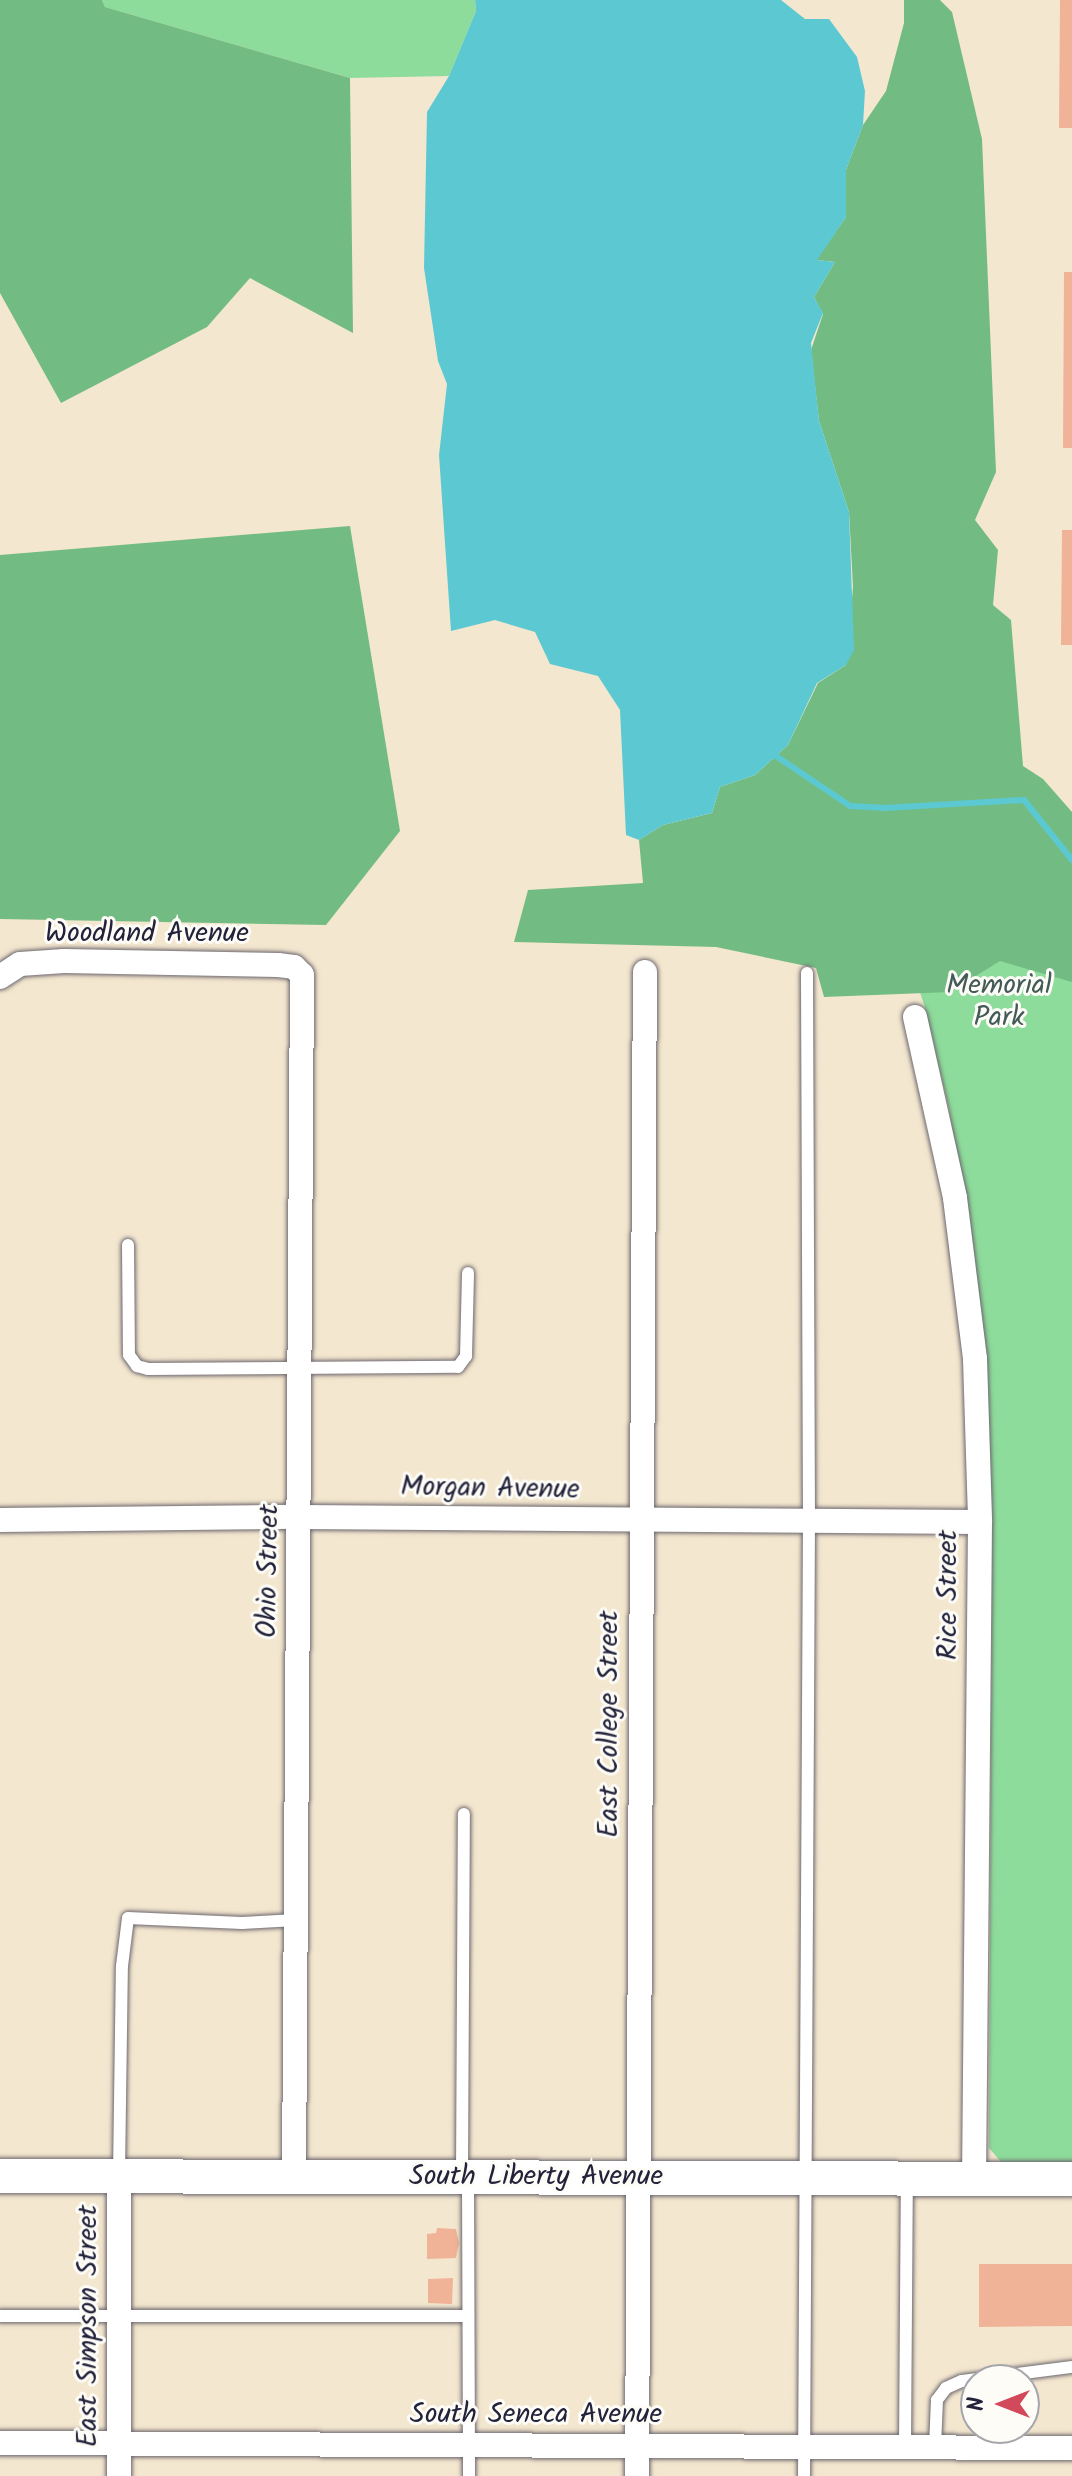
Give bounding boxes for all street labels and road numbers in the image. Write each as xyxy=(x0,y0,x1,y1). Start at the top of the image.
street label: Woodland Avenue xyxy=(45,917,249,951)
street label: Morgan Avenue xyxy=(400,1471,580,1507)
street label: Ohio Street xyxy=(251,1504,287,1638)
street label: Rice Street xyxy=(932,1530,966,1660)
street label: East College Street xyxy=(593,1610,627,1838)
street label: South Liberty Avenue xyxy=(409,2160,663,2194)
street label: East Simpson Street xyxy=(72,2205,106,2447)
street label: South Seneca Avenue xyxy=(410,2398,662,2432)

